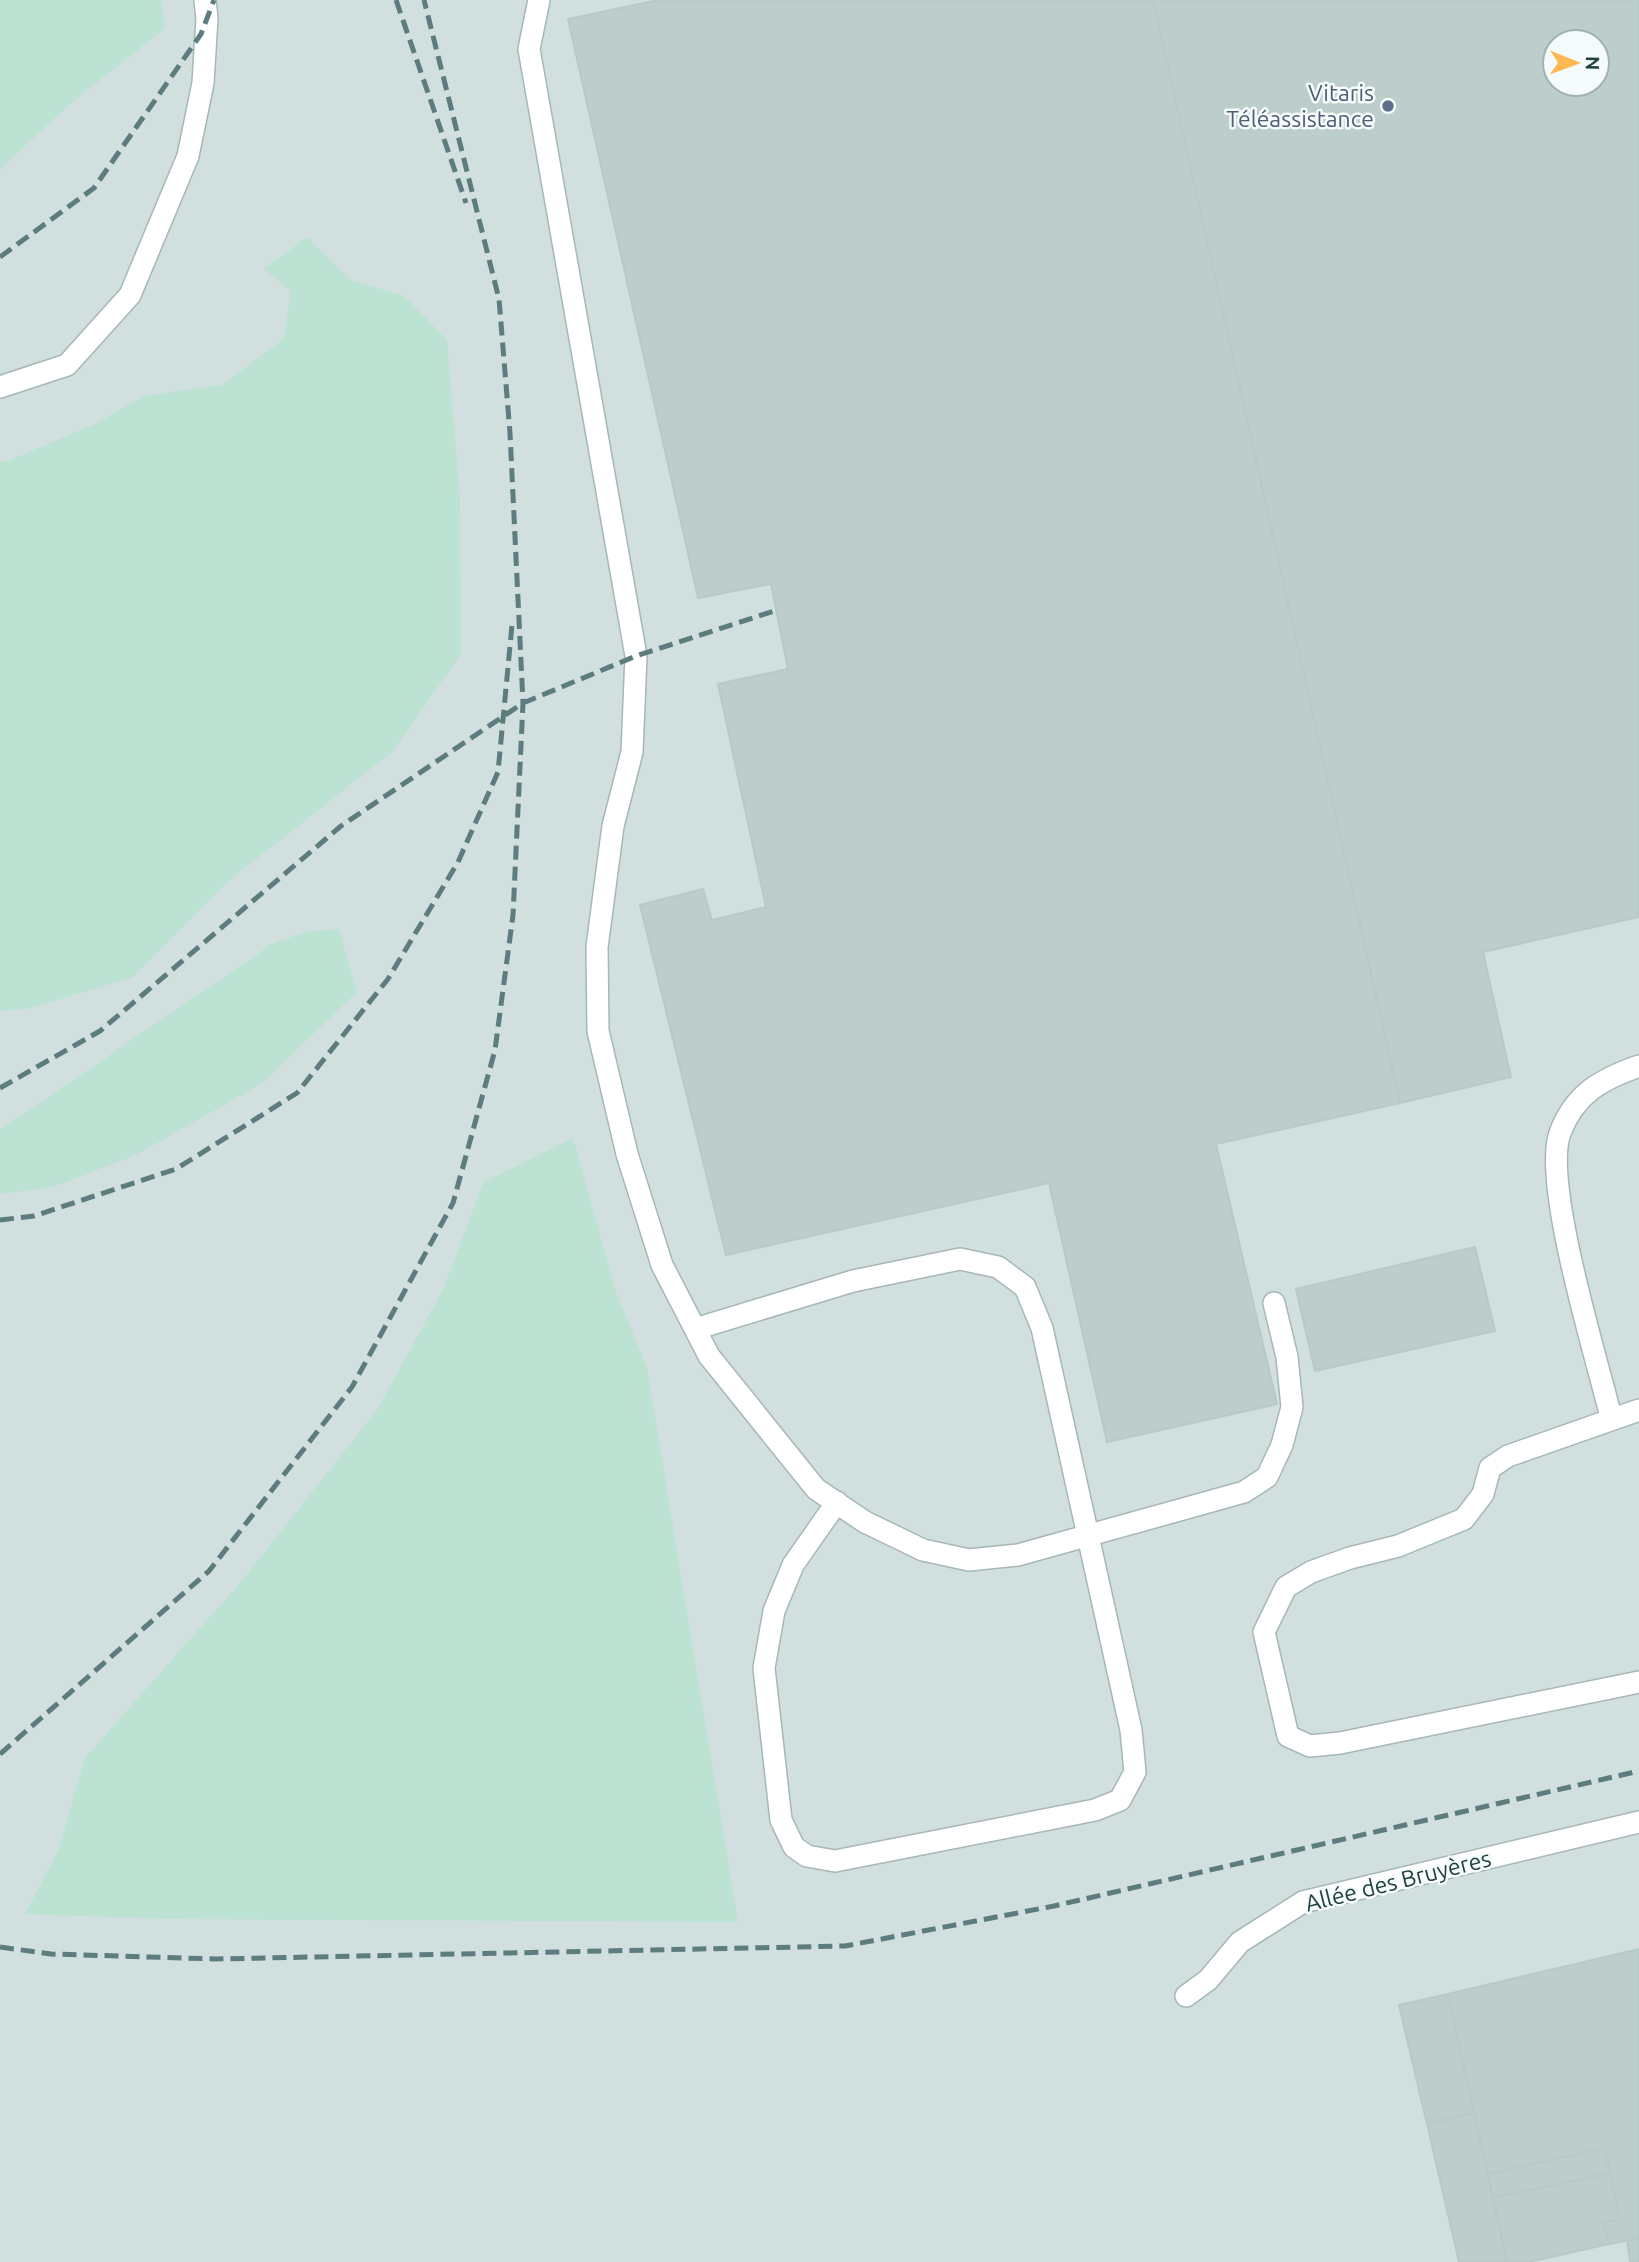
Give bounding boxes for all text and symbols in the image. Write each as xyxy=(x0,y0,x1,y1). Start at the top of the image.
north arrow xyxy=(1541,28,1611,98)
text: N xyxy=(1582,56,1604,71)
place label: Vitaris Téléassistance xyxy=(1226,80,1374,131)
marker: Vitaris Téléassistance xyxy=(1380,98,1396,114)
street label: Allée des Bruyères xyxy=(1302,1845,1493,1916)

